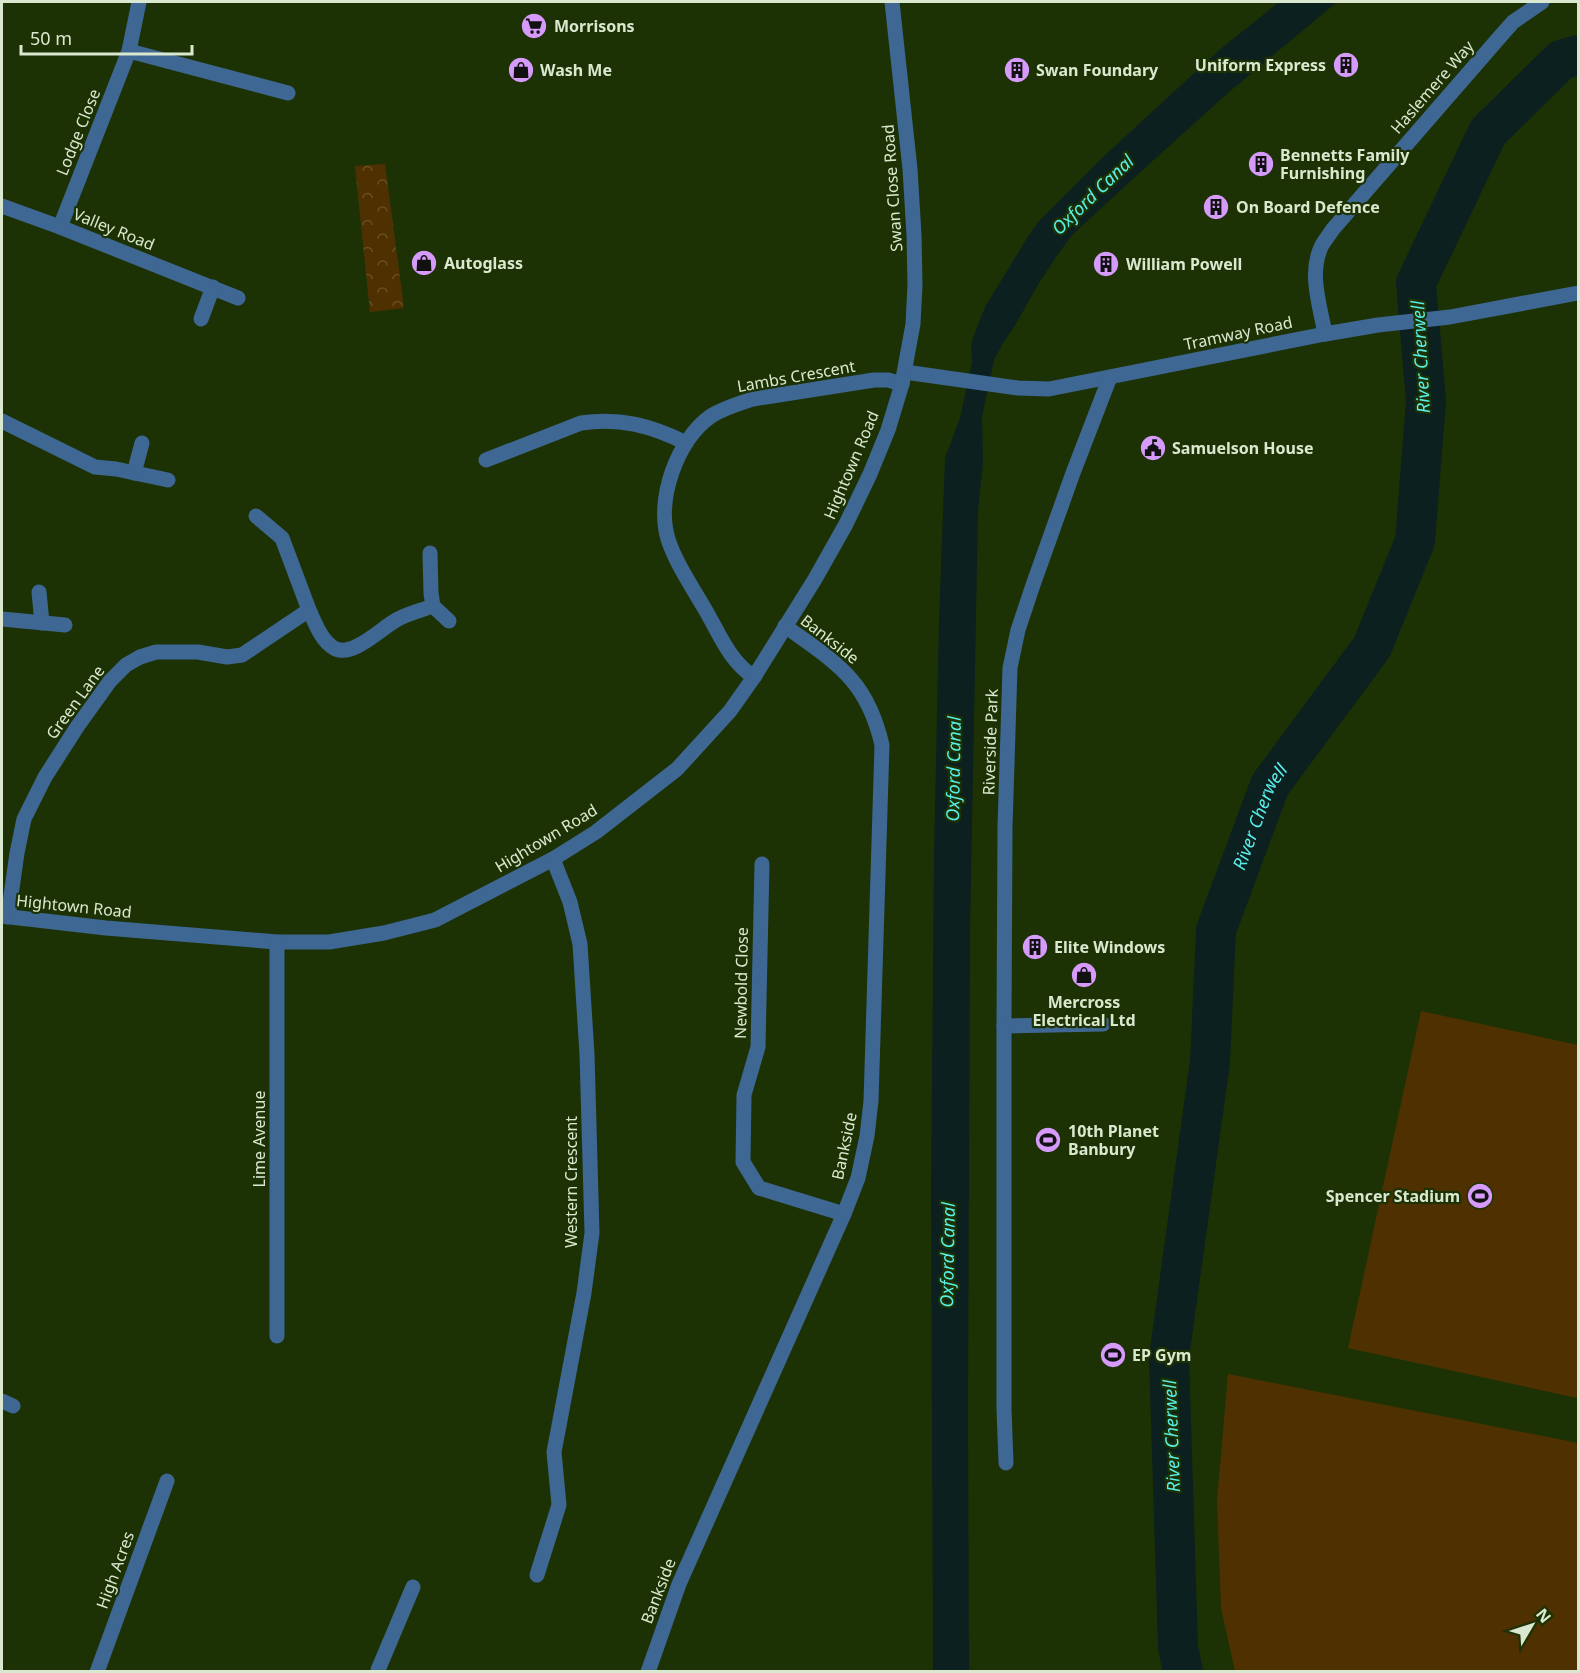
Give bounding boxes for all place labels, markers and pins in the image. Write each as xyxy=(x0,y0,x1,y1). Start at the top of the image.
supermarket icon: Morrisons xyxy=(519,11,549,41)
place label: Morrisons xyxy=(554,15,635,37)
building icon: Uniform Express xyxy=(1331,50,1361,80)
place label: Uniform Express xyxy=(1195,54,1326,76)
shop icon: Wash Me xyxy=(506,55,536,85)
building icon: Swan Foundary xyxy=(1002,55,1032,85)
place label: Wash Me xyxy=(540,59,612,81)
place label: Swan Foundary xyxy=(1036,59,1159,81)
place label: Bennetts Family Furnishing xyxy=(1280,144,1410,184)
building icon: Bennetts Family Furnishing xyxy=(1246,149,1276,179)
building icon: On Board Defence xyxy=(1201,192,1231,222)
place label: On Board Defence xyxy=(1236,196,1380,218)
shop icon: Autoglass xyxy=(409,248,439,278)
building icon: William Powell xyxy=(1091,249,1121,279)
place label: Autoglass xyxy=(444,252,523,274)
place label: William Powell xyxy=(1126,253,1242,275)
public building icon: Samuelson House xyxy=(1138,433,1168,463)
place label: Samuelson House xyxy=(1172,437,1314,459)
building icon: Elite Windows xyxy=(1020,932,1050,962)
place label: Elite Windows xyxy=(1054,936,1165,958)
shop icon: Mercross Electrical Ltd xyxy=(1069,960,1099,990)
place label: Mercross Electrical Ltd xyxy=(1032,991,1136,1031)
place label: 10th Planet Banbury xyxy=(1068,1120,1159,1160)
sports icon: 10th Planet Banbury xyxy=(1033,1125,1063,1155)
sports icon: Spencer Stadium xyxy=(1465,1181,1495,1211)
place label: Spencer Stadium xyxy=(1326,1185,1460,1207)
sports icon: EP Gym xyxy=(1098,1340,1128,1370)
place label: EP Gym xyxy=(1132,1344,1191,1366)

